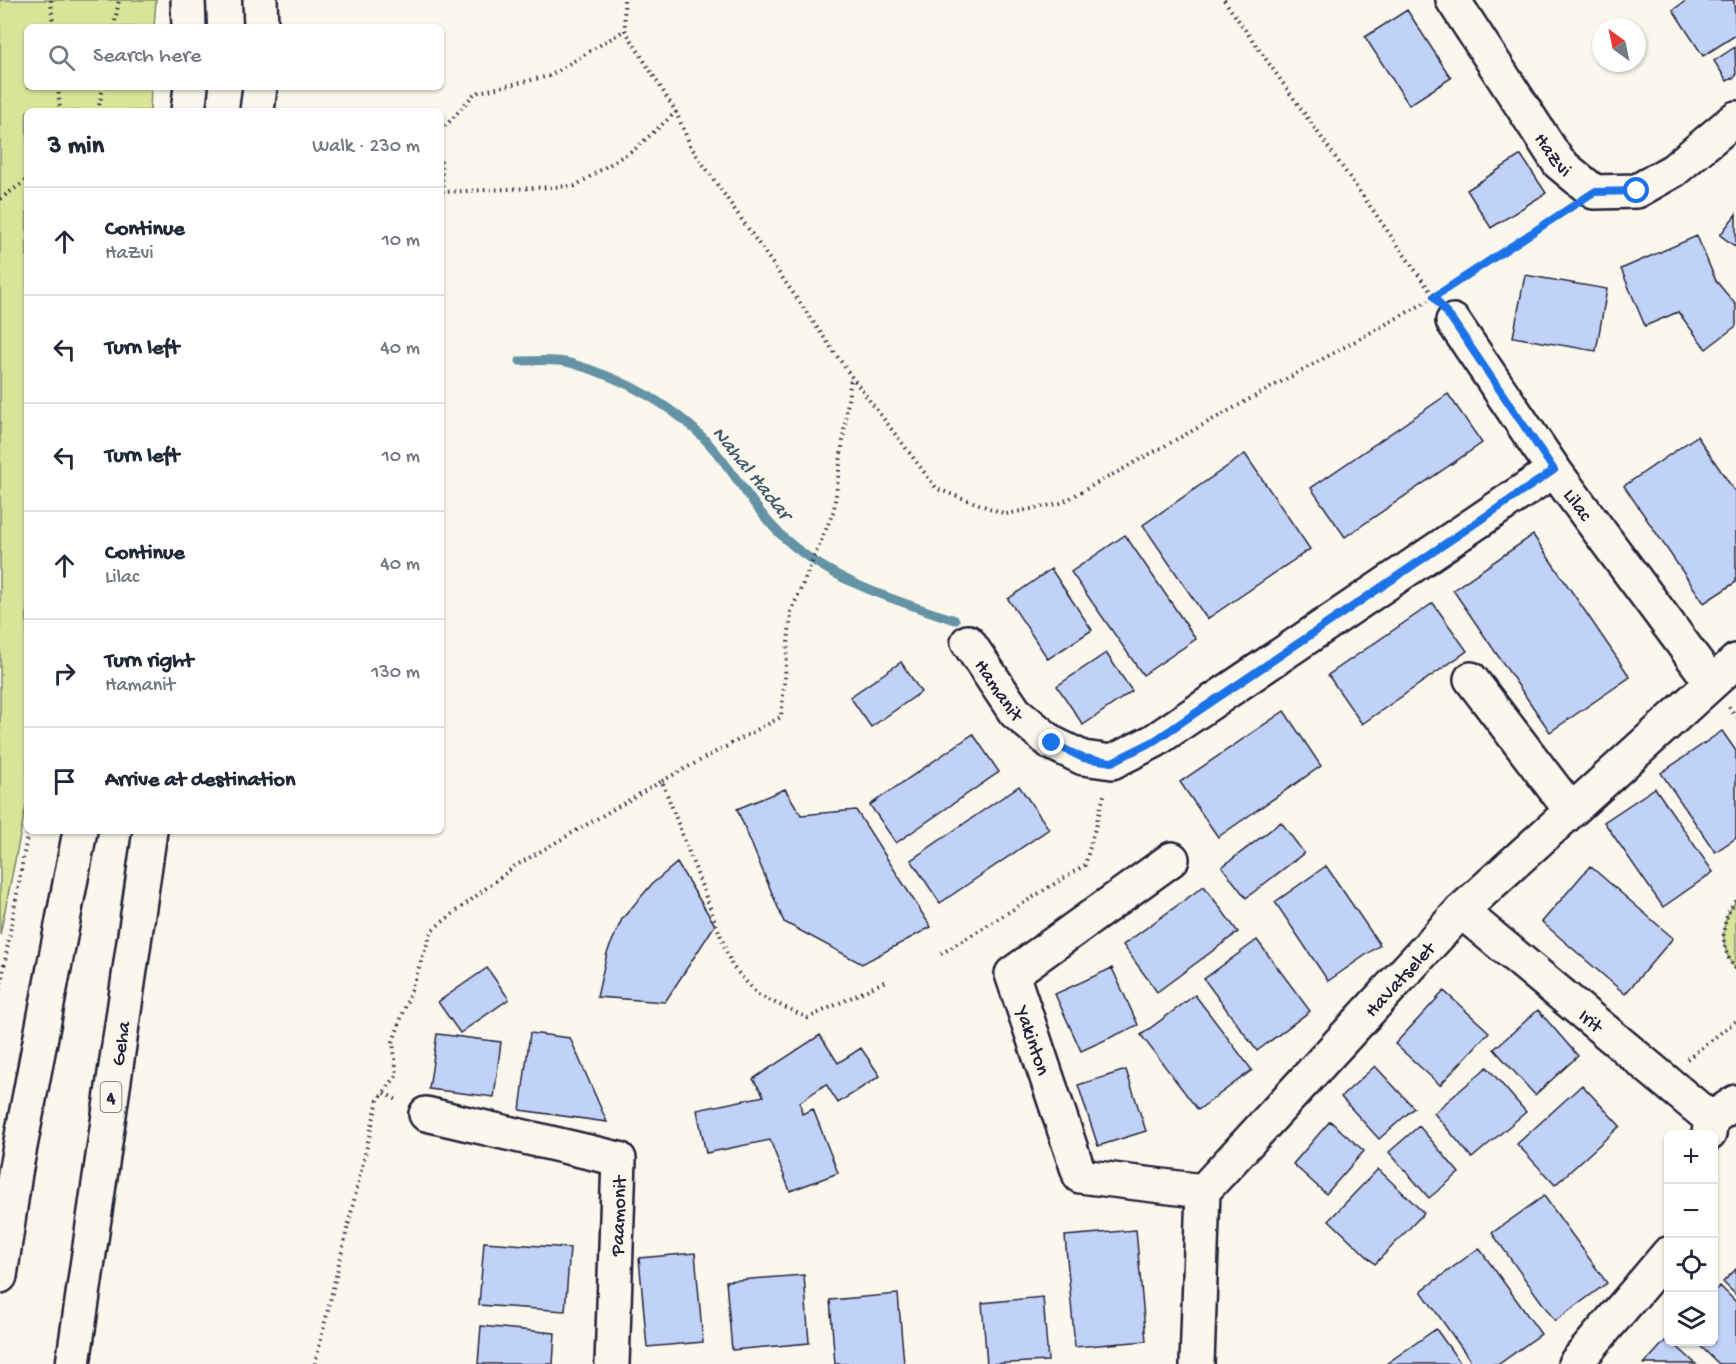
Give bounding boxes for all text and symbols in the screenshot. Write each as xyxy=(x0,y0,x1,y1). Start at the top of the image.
north arrow xyxy=(1592,18,1646,72)
search box xyxy=(24,24,444,90)
icon: search xyxy=(45,41,78,74)
text: Search here xyxy=(93,44,201,70)
street label: HaZvi xyxy=(1527,129,1575,183)
text: 3 min xyxy=(48,132,104,163)
text: Walk · 230 m xyxy=(312,136,420,159)
route start xyxy=(1623,177,1649,203)
text: Continue xyxy=(105,217,185,243)
icon: ahead xyxy=(48,225,81,258)
text: 10 m xyxy=(382,230,420,253)
text: HaZvi xyxy=(105,243,154,266)
icon: left xyxy=(48,333,81,366)
text: Turn left xyxy=(105,336,179,362)
text: 40 m xyxy=(380,338,420,361)
water label: Nahal Hadar xyxy=(705,422,798,530)
icon: left xyxy=(48,441,81,474)
text: Turn left xyxy=(105,444,179,470)
text: 10 m xyxy=(382,446,420,469)
street label: Lilac xyxy=(1557,485,1596,527)
text: Continue xyxy=(105,541,185,567)
icon: ahead xyxy=(48,549,81,582)
text: 40 m xyxy=(380,554,420,577)
text: Lilac xyxy=(105,567,139,590)
text: Turn right xyxy=(105,649,193,675)
street label: Hamanit xyxy=(968,656,1027,730)
icon: right xyxy=(48,657,81,690)
text: 130 m xyxy=(371,662,420,685)
text: Hamanit xyxy=(105,675,175,698)
route end xyxy=(1038,729,1064,755)
icon: arrive xyxy=(48,765,81,798)
text: Arrive at destination xyxy=(105,768,295,794)
street label: HaVatselet xyxy=(1361,937,1443,1023)
street label: Yakinton xyxy=(1008,1002,1053,1079)
street label: Irit xyxy=(1573,1006,1608,1040)
street label: Geha xyxy=(108,1019,138,1068)
road number: 4 xyxy=(100,1082,122,1112)
map controls xyxy=(1664,1130,1718,1346)
button: + xyxy=(1664,1130,1718,1184)
street label: Paamonit xyxy=(608,1174,633,1257)
button: − xyxy=(1664,1184,1718,1238)
button: locate xyxy=(1664,1238,1718,1292)
button: layers xyxy=(1664,1292,1718,1346)

